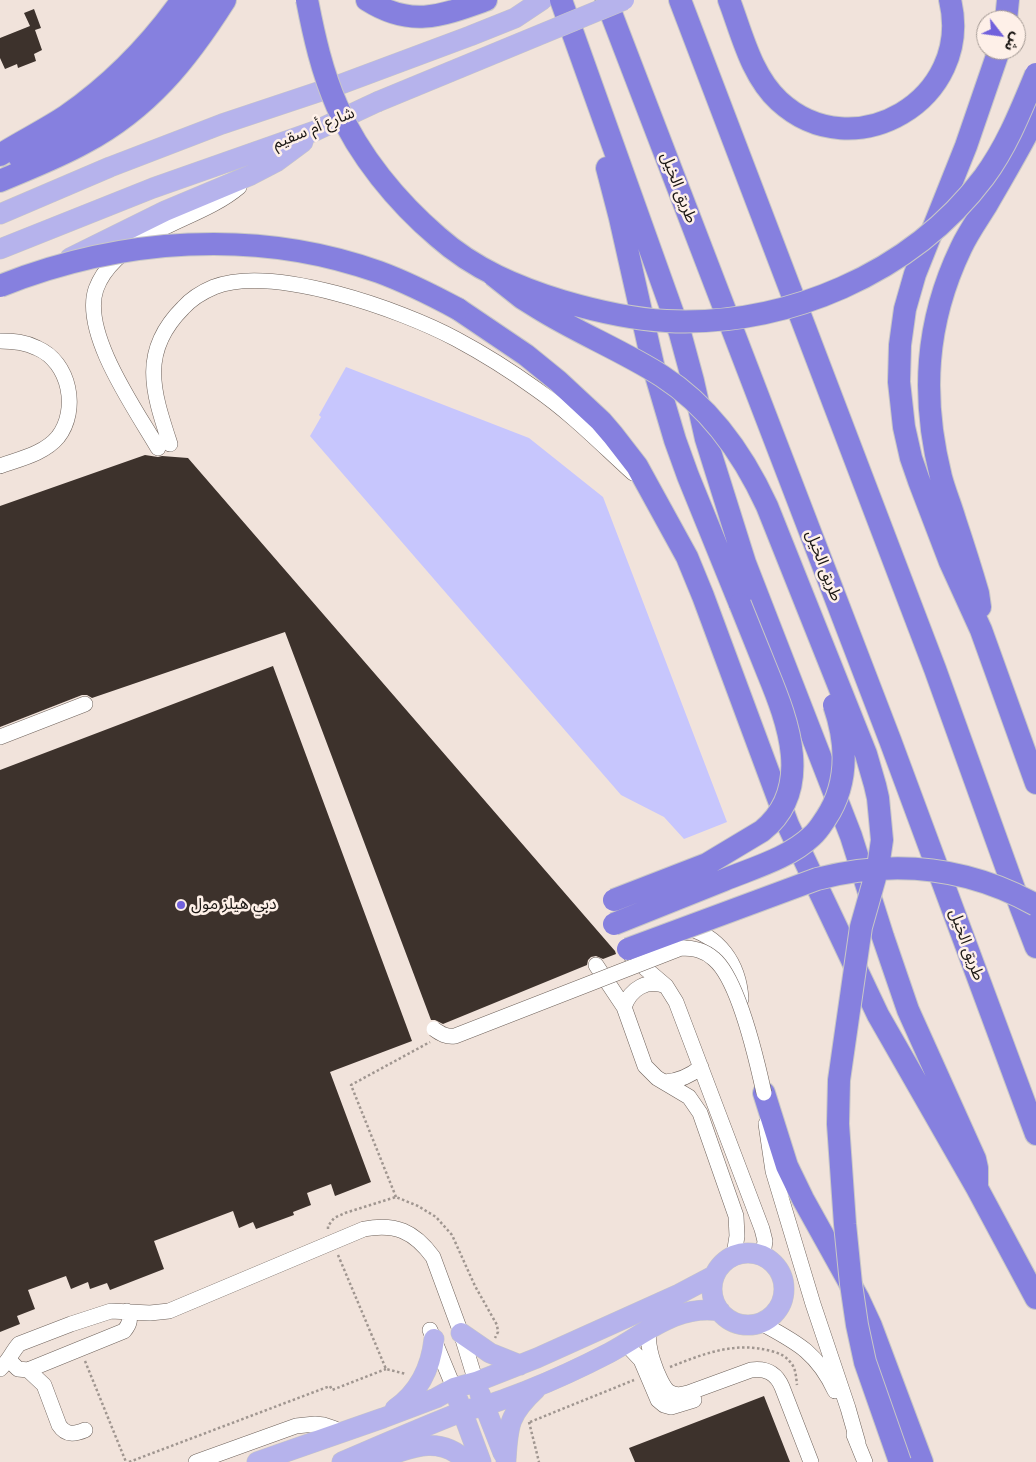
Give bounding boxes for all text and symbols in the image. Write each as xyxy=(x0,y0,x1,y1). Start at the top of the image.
north arrow xyxy=(976,10,1026,60)
text: ش xyxy=(1000,29,1027,55)
street label: شارع أم سقيم xyxy=(270,104,358,154)
street label: طريق الخيل xyxy=(656,150,700,226)
street label: طريق الخيل xyxy=(801,528,845,604)
place label: دبي هيلز مول xyxy=(191,895,277,915)
marker: دبي هيلز مول xyxy=(175,899,187,911)
street label: طريق الخيل xyxy=(944,907,988,983)

